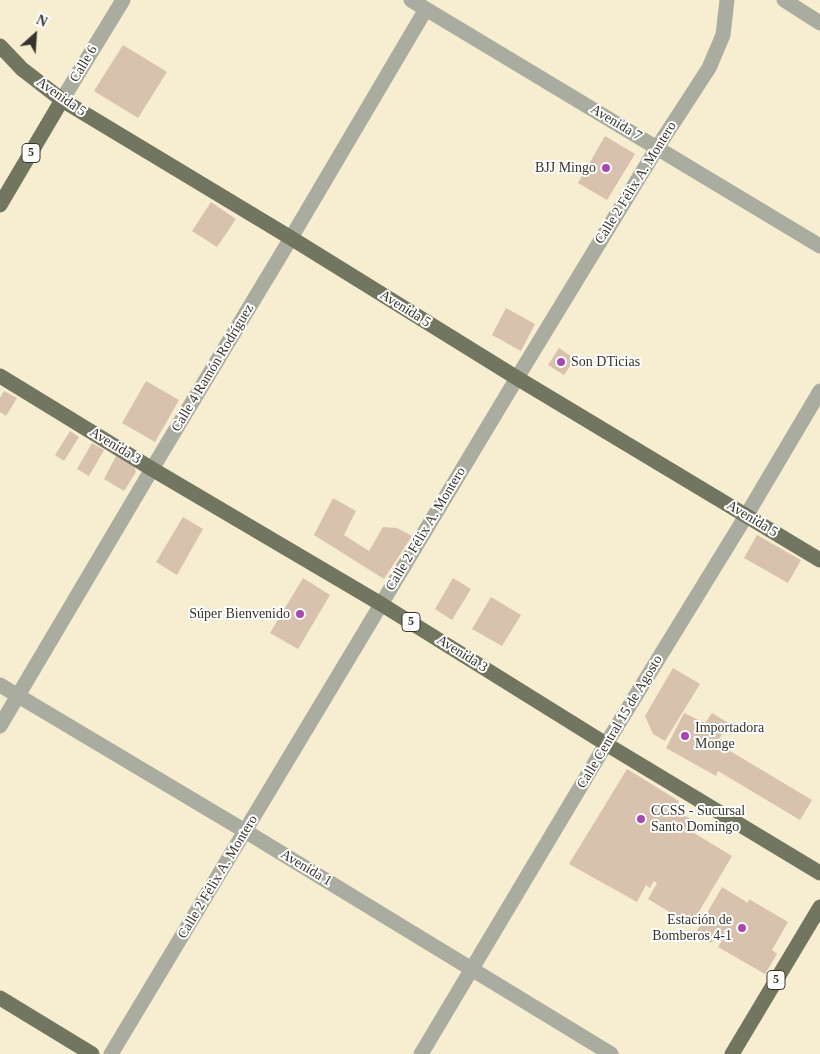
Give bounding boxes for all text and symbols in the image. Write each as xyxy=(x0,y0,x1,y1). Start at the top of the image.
north arrow xyxy=(10,10,60,60)
text: N xyxy=(34,12,50,30)
street label: Calle 6 xyxy=(66,43,102,85)
street label: Avenida 5 xyxy=(33,74,89,120)
street label: Avenida 7 xyxy=(587,101,645,145)
street label: Calle 2 Félix A. Montero xyxy=(591,119,681,247)
road number: 5 xyxy=(22,144,40,162)
place label: BJJ Mingo xyxy=(535,160,596,176)
marker: BJJ Mingo xyxy=(600,162,612,174)
street label: Avenida 5 xyxy=(376,287,434,331)
street label: Calle 4 Ramón Rodríguez xyxy=(168,301,258,435)
place label: Son DTicias xyxy=(571,354,640,370)
marker: Son DTicias xyxy=(555,356,567,368)
street label: Avenida 3 xyxy=(86,424,144,468)
street label: Calle 2 Félix A. Montero xyxy=(382,464,470,594)
street label: Avenida 5 xyxy=(723,497,781,541)
place label: Súper Bienvenido xyxy=(189,606,290,622)
marker: Súper Bienvenido xyxy=(294,608,306,620)
road number: 5 xyxy=(402,612,420,632)
street label: Avenida 3 xyxy=(433,632,491,676)
street label: Calle Central 15 de Agosto xyxy=(574,652,666,792)
place label: Importadora Monge xyxy=(695,720,764,752)
marker: Importadora Monge xyxy=(679,730,691,742)
place label: CCSS - Sucursal Santo Domingo xyxy=(651,803,745,836)
street label: Calle 2 Félix A. Montero xyxy=(174,812,262,942)
marker: CCSS - Sucursal Santo Domingo xyxy=(635,813,647,825)
street label: Avenida 1 xyxy=(277,846,335,890)
place label: Estación de Bomberos 4-1 xyxy=(652,912,732,944)
marker: Estación de Bomberos 4-1 xyxy=(736,922,748,934)
road number: 5 xyxy=(767,970,785,990)

